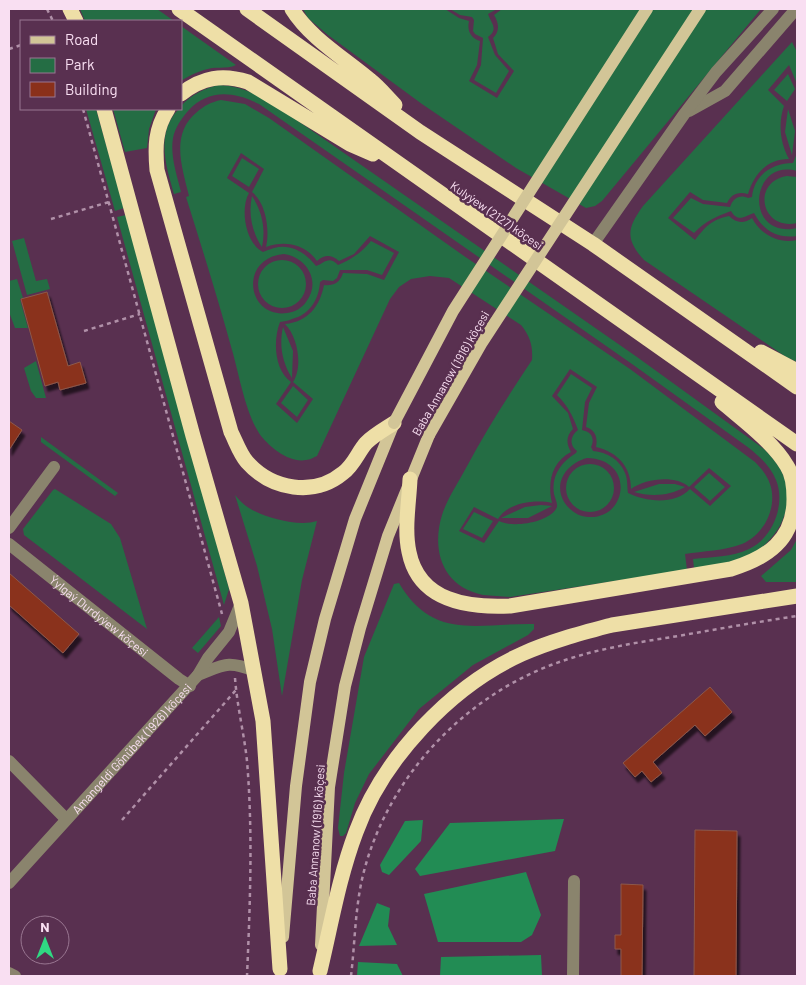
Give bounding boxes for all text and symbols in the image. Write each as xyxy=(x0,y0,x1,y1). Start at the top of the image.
legend xyxy=(20,20,182,110)
text: Road xyxy=(65,30,98,48)
text: Park xyxy=(65,55,95,73)
text: Building xyxy=(65,80,118,98)
street label: Kulyýew (2127) köçesi xyxy=(448,178,546,252)
street label: Baba Annanow (1916) köçesi xyxy=(409,308,491,438)
street label: Ýylgaý Durdyýew köçesi xyxy=(47,572,151,659)
street label: Amangeldi Gönübek (1926) köçesi xyxy=(69,680,194,816)
street label: Baba Annanow (1916) köçesi xyxy=(303,764,327,906)
north arrow xyxy=(20,915,70,965)
text: N xyxy=(40,918,50,935)

